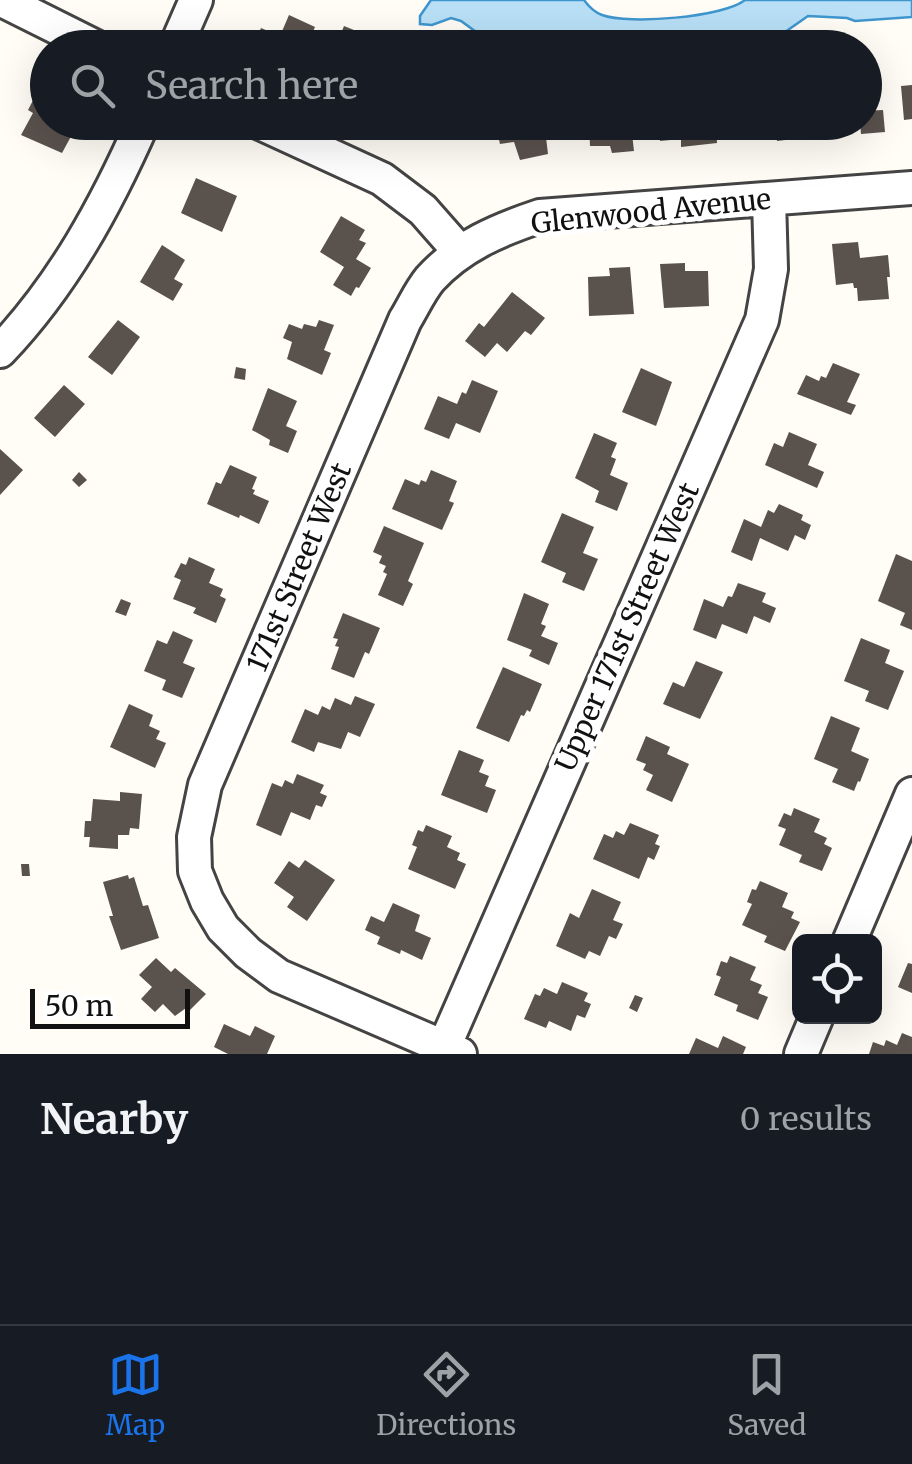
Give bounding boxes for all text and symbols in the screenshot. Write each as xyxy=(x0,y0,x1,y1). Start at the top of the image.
search box xyxy=(30,30,882,140)
icon: search xyxy=(65,58,120,113)
text: Search here xyxy=(145,62,358,109)
street label: Glenwood Avenue xyxy=(529,181,773,241)
street label: 171st Street West xyxy=(239,457,359,677)
street label: Upper 171st Street West xyxy=(547,477,707,777)
map controls xyxy=(792,934,882,1024)
button: locate xyxy=(792,934,882,1024)
scale bar xyxy=(30,984,190,1028)
text: 50 m xyxy=(45,988,113,1024)
text: Nearby xyxy=(40,1093,188,1145)
text: 0 results xyxy=(740,1099,872,1139)
tab: Map xyxy=(105,1347,165,1443)
tab: Directions xyxy=(376,1347,516,1443)
tab: Saved xyxy=(727,1347,806,1443)

